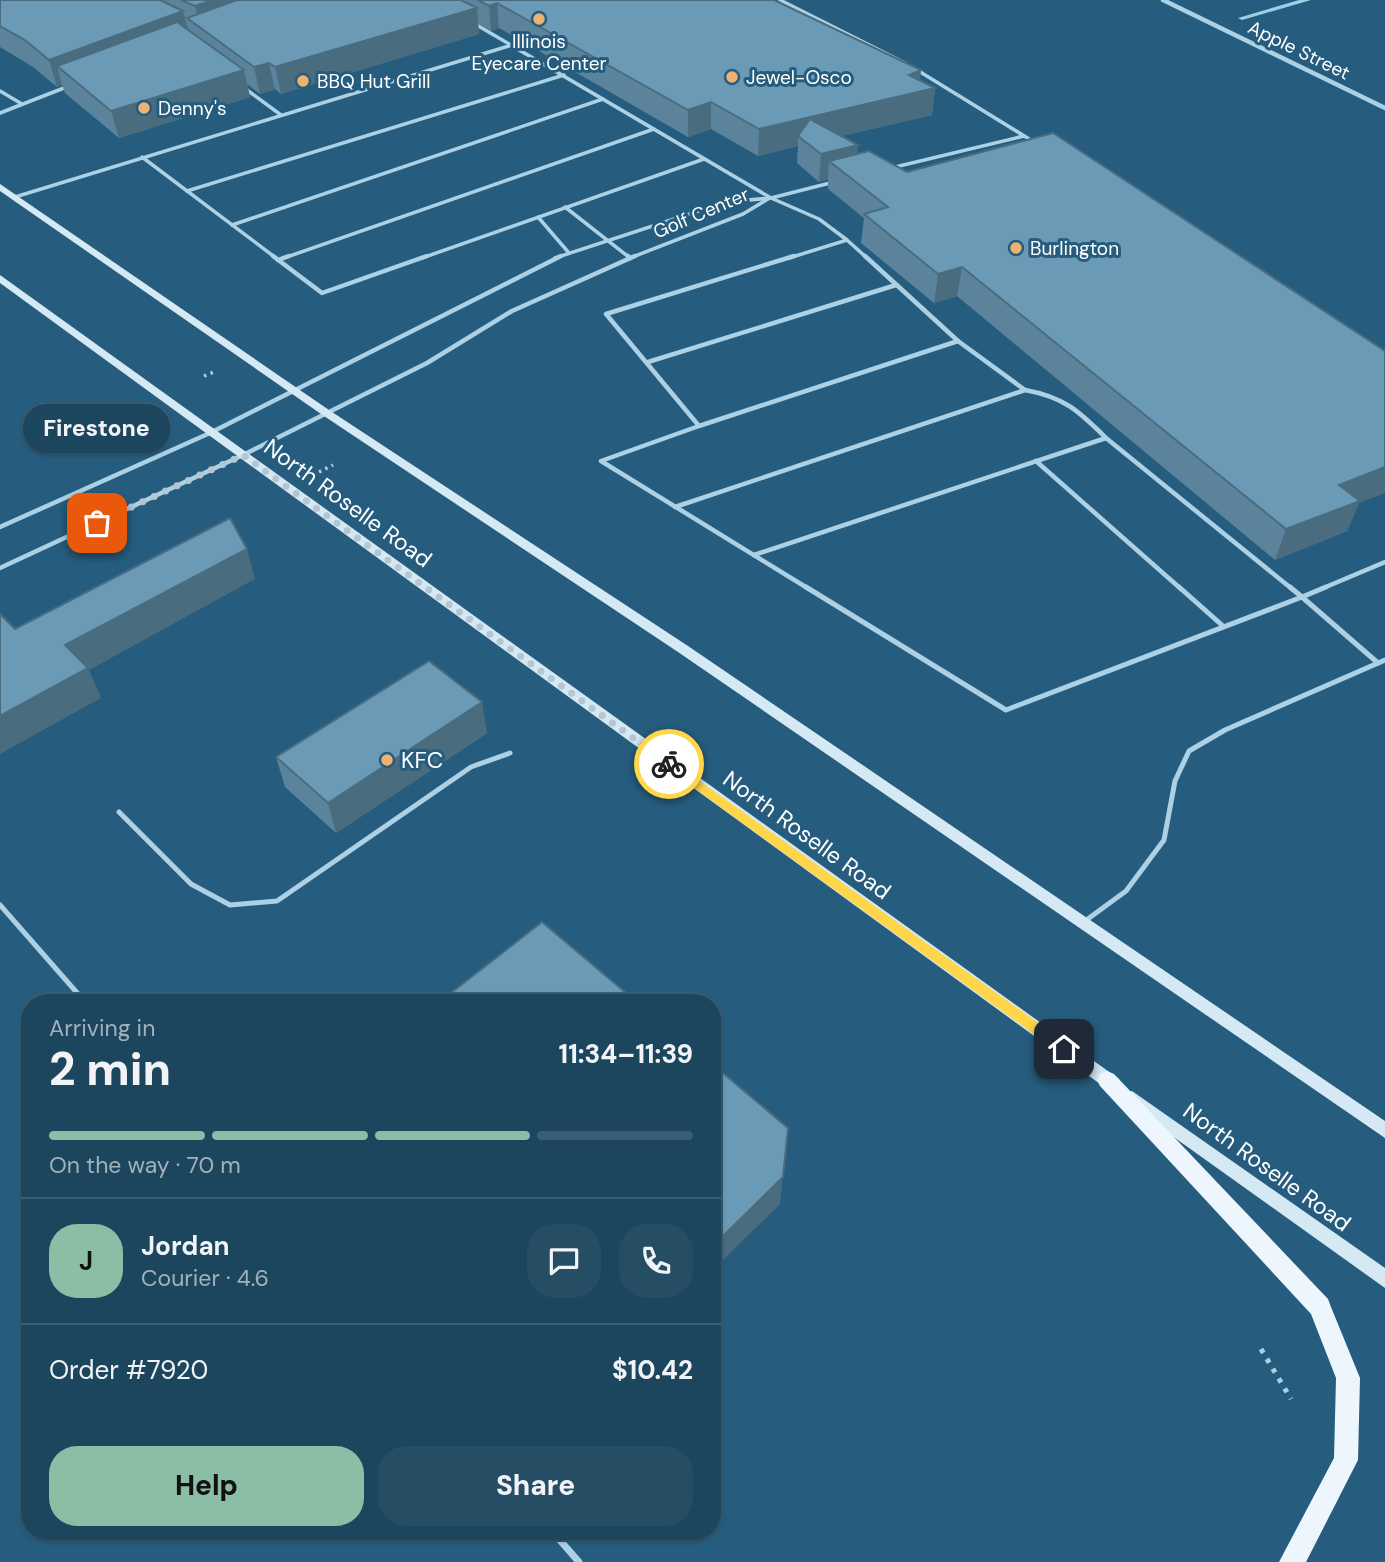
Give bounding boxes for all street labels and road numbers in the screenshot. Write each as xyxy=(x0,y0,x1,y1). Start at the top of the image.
street label: Apple Street xyxy=(1244,15,1354,85)
street label: Golf Center xyxy=(649,182,753,244)
street label: North Roselle Road xyxy=(258,432,438,574)
street label: North Roselle Road xyxy=(717,764,897,906)
street label: North Roselle Road xyxy=(1177,1096,1357,1238)

